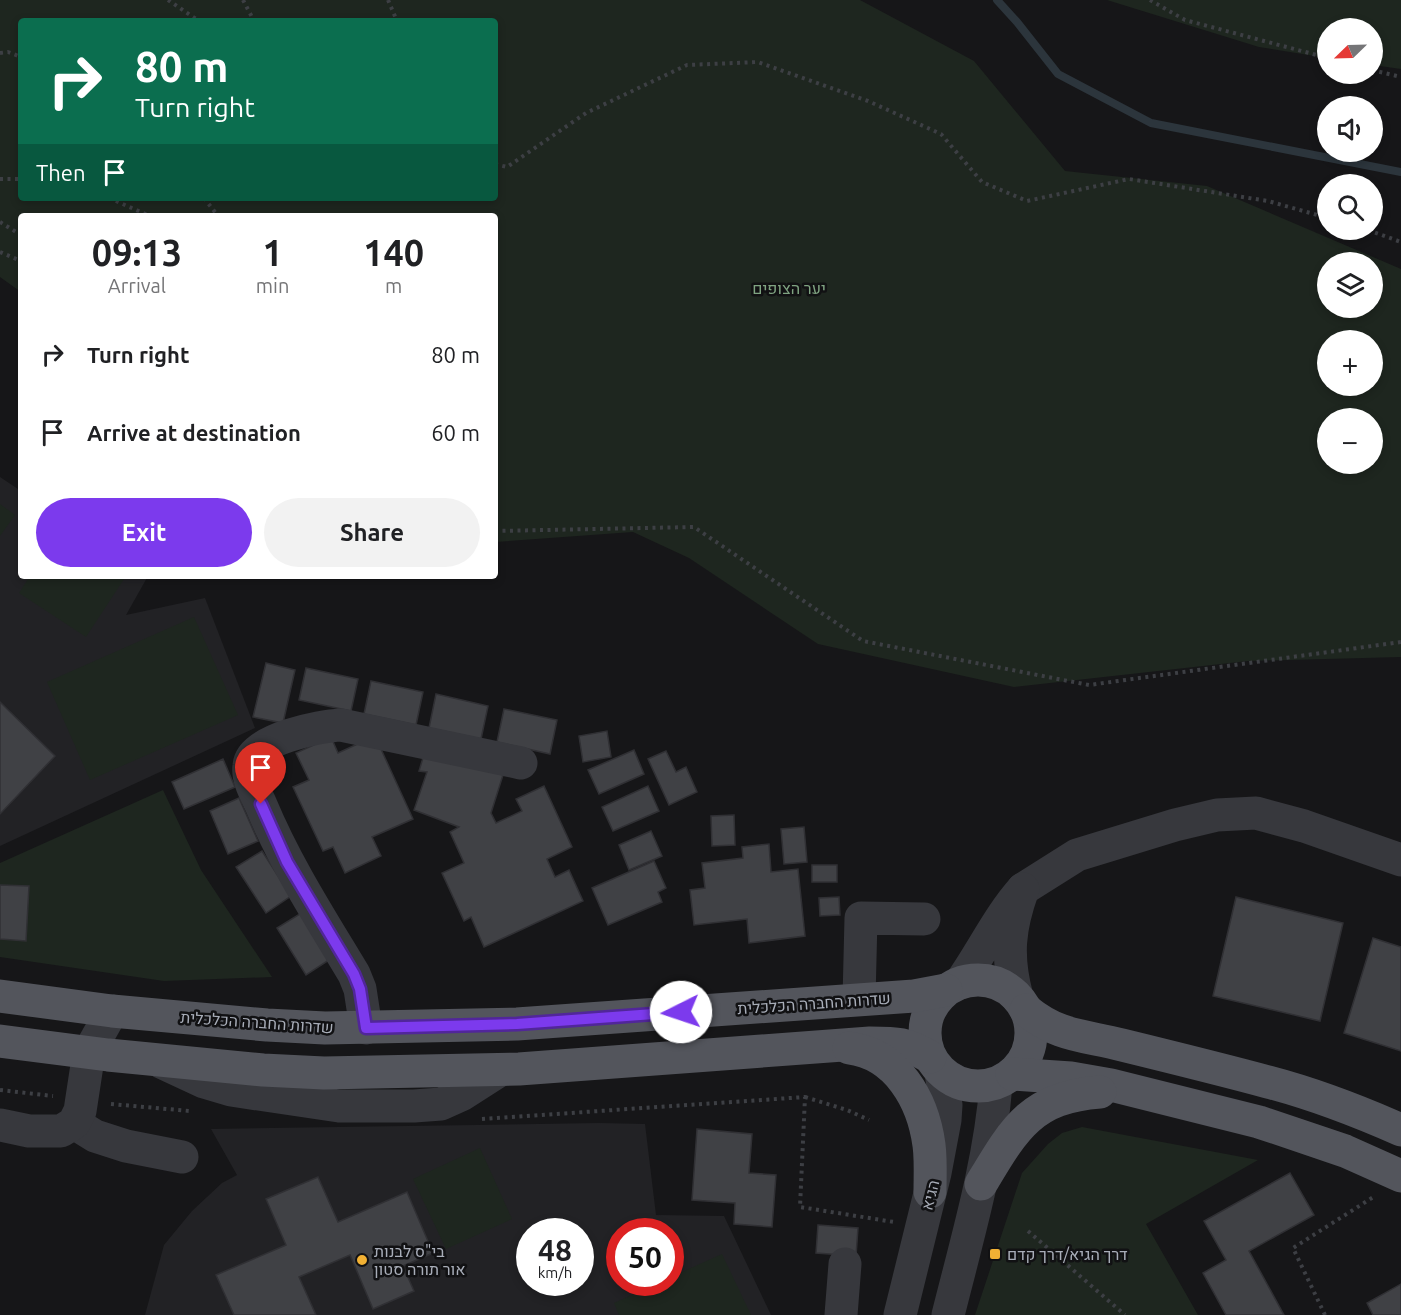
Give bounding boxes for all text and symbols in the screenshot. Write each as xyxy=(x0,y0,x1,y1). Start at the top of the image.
north arrow xyxy=(1317,18,1383,84)
map controls xyxy=(1317,18,1383,474)
icon: right xyxy=(36,42,114,120)
text: 80 m xyxy=(135,43,229,90)
text: Turn right xyxy=(135,92,255,122)
button: sound xyxy=(1317,96,1383,162)
icon: arrive xyxy=(98,156,131,189)
text: Then xyxy=(36,160,86,185)
button: search xyxy=(1317,174,1383,240)
text: 09:13 xyxy=(92,232,182,273)
text: 1 xyxy=(262,232,283,273)
text: 140 xyxy=(363,232,424,273)
button: layers xyxy=(1317,252,1383,318)
text: Arrival xyxy=(108,274,166,297)
text: min xyxy=(256,274,289,297)
text: m xyxy=(385,274,402,297)
park label: יער הצופים xyxy=(752,279,826,297)
button: + xyxy=(1317,330,1383,396)
icon: right xyxy=(36,338,69,371)
text: Turn right xyxy=(87,342,189,367)
text: 80 m xyxy=(431,342,480,367)
button: − xyxy=(1317,408,1383,474)
icon: arrive xyxy=(36,416,69,449)
text: Arrive at destination xyxy=(87,420,301,445)
text: 60 m xyxy=(431,420,480,445)
button: Exit xyxy=(36,498,252,567)
button: Share xyxy=(264,498,480,567)
pin xyxy=(235,742,286,804)
icon: arrive xyxy=(244,751,277,784)
position arrow xyxy=(649,980,713,1044)
street label: שדרות החברה הכלכלית xyxy=(737,989,891,1017)
street label: שדרות החברה הכלכלית xyxy=(180,1008,334,1036)
street label: הגיא xyxy=(918,1178,942,1212)
speed limit sign: 50 xyxy=(606,1218,684,1296)
text: 48 xyxy=(538,1233,572,1267)
place label: בי"ס לבנות אור תורה סטון xyxy=(374,1242,466,1278)
place label: דרך הגיא/דרך קדם xyxy=(1007,1245,1128,1263)
marker: דרך הגיא/דרך קדם xyxy=(988,1247,1002,1261)
marker: בי"ס לבנות אור תורה סטון xyxy=(355,1253,369,1267)
text: km/h xyxy=(538,1264,572,1281)

